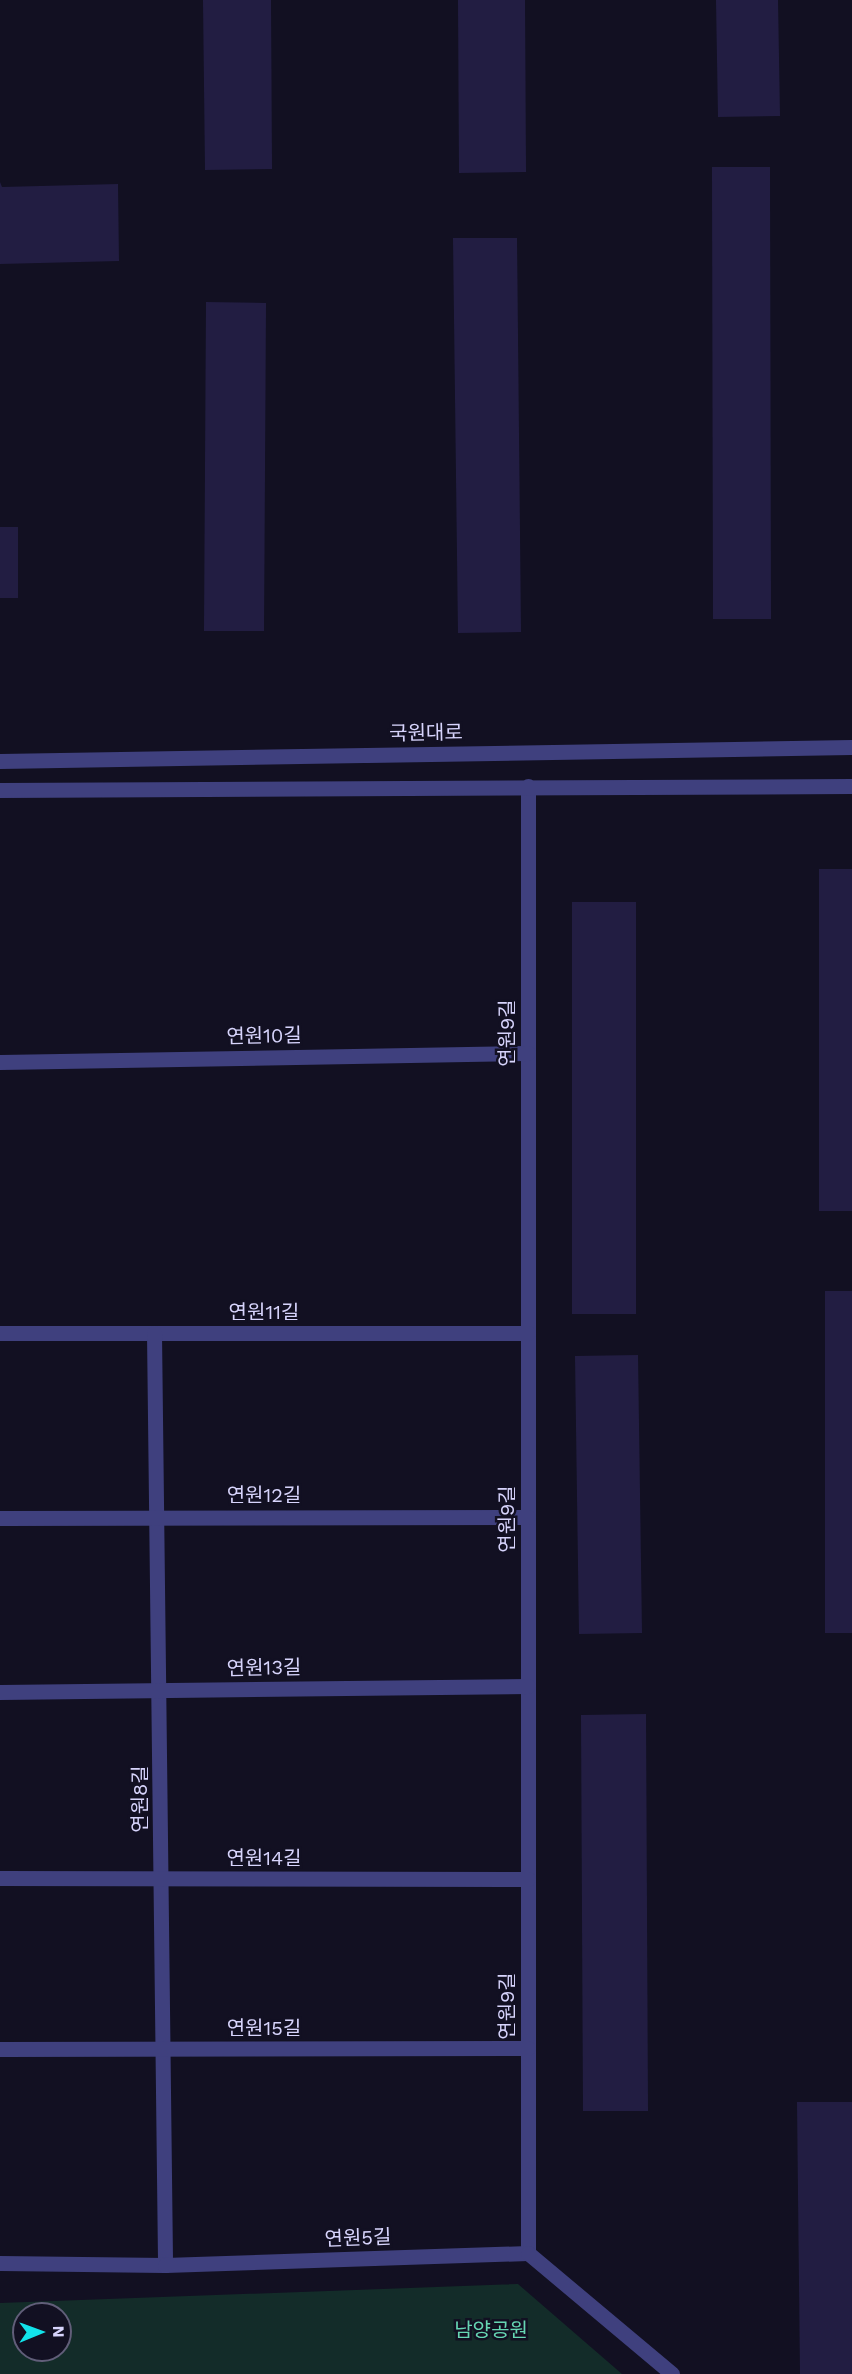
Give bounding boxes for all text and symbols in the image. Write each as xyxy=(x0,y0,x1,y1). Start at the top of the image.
street label: 국원대로 xyxy=(389,720,463,746)
street label: 연원9길 xyxy=(495,999,519,1067)
street label: 연원10길 xyxy=(226,1023,302,1049)
street label: 연원11길 xyxy=(229,1300,299,1324)
street label: 연원12길 xyxy=(227,1483,301,1507)
street label: 연원9길 xyxy=(495,1485,519,1553)
street label: 연원13길 xyxy=(226,1655,302,1681)
street label: 연원8길 xyxy=(128,1765,152,1833)
street label: 연원14길 xyxy=(226,1846,302,1870)
street label: 연원9길 xyxy=(495,1972,519,2040)
street label: 연원15길 xyxy=(227,2016,301,2040)
street label: 연원5길 xyxy=(324,2225,392,2251)
north arrow xyxy=(12,2302,72,2362)
park label: 남양공원 xyxy=(454,2318,528,2342)
text: N xyxy=(49,2326,68,2338)

